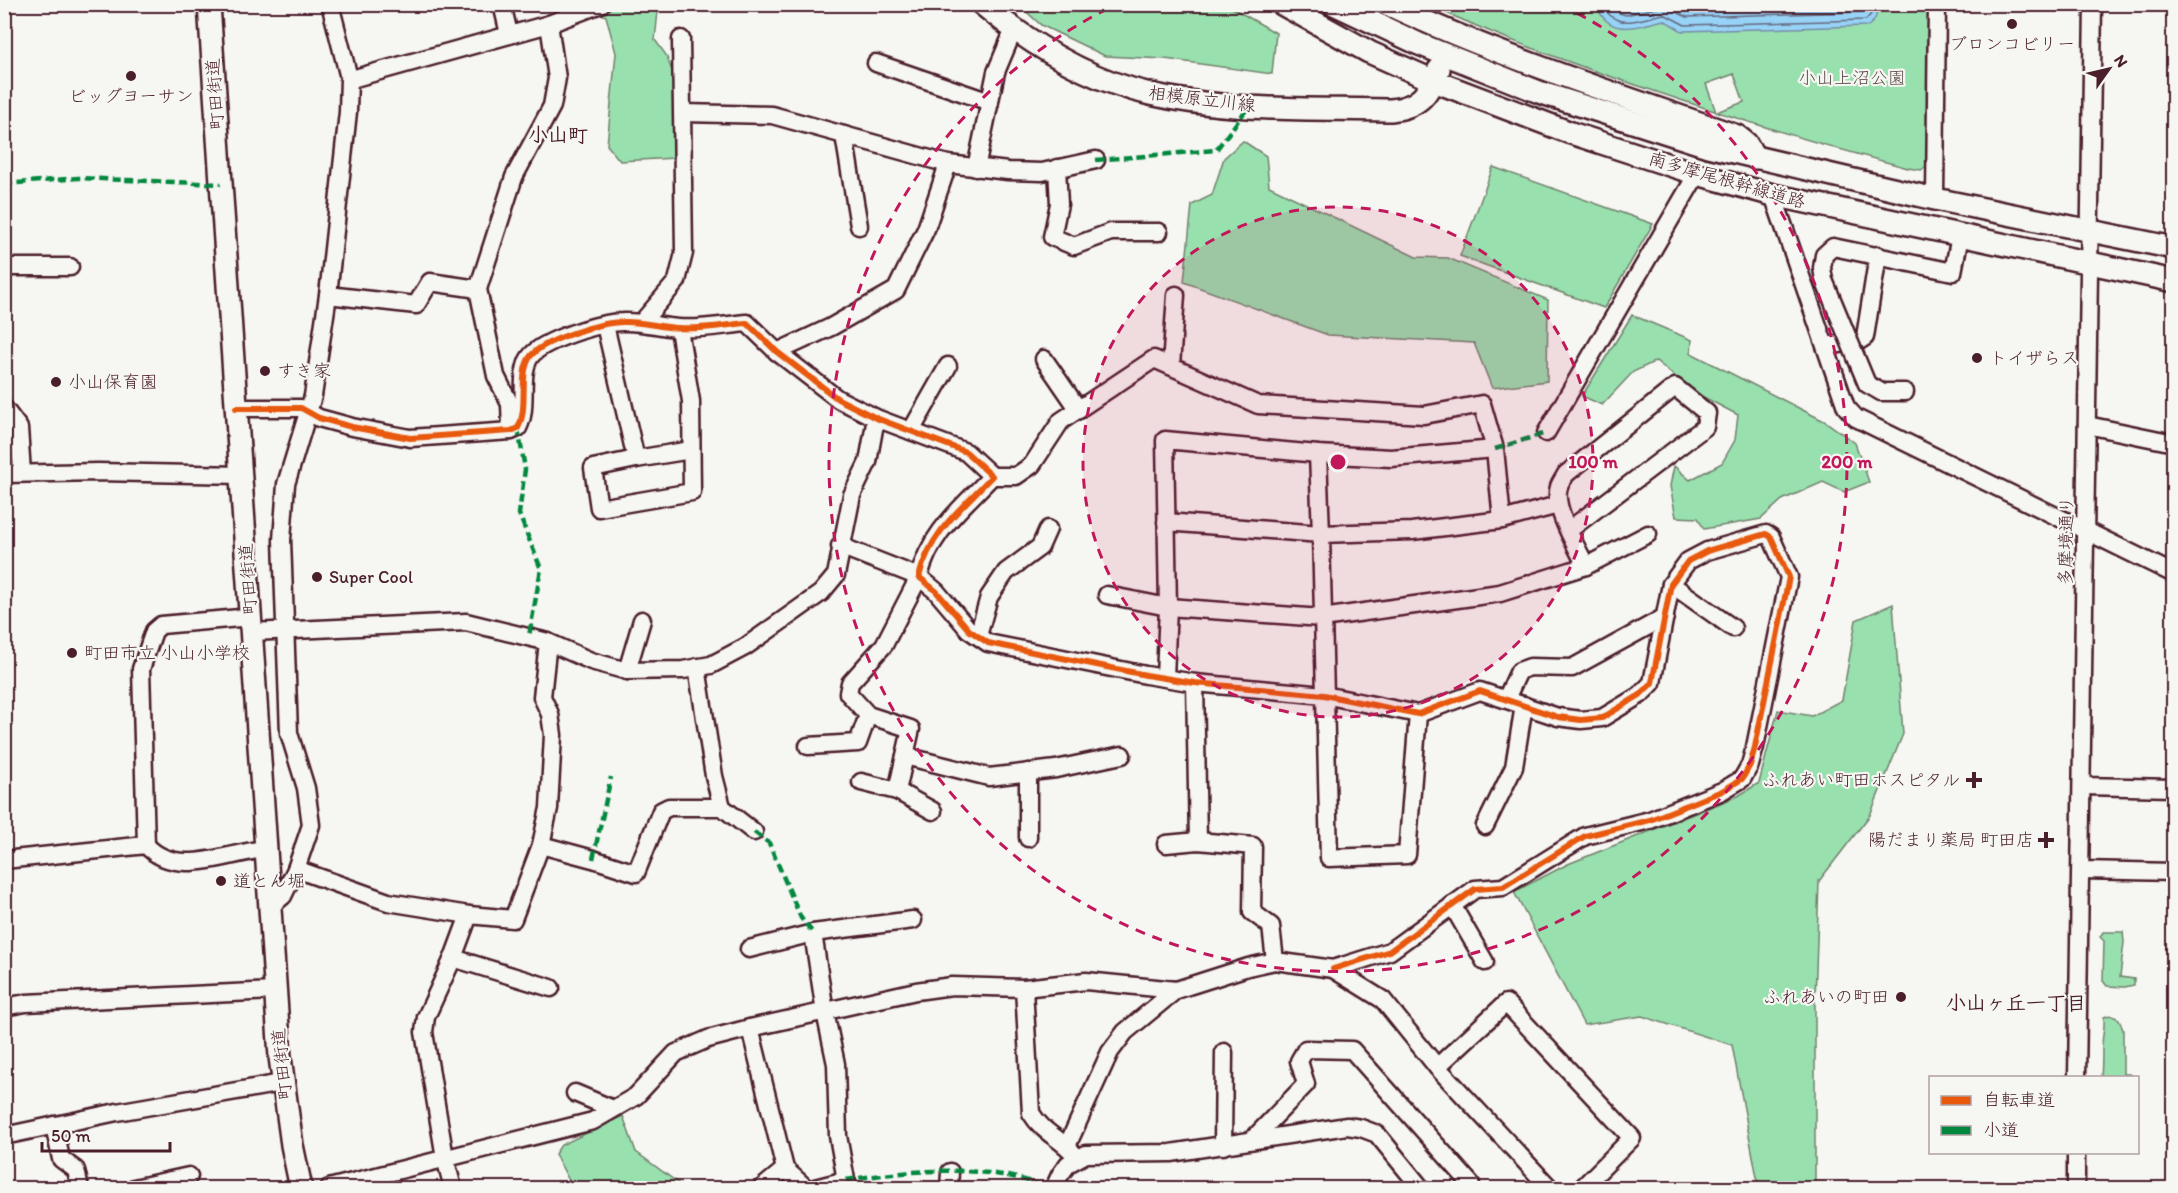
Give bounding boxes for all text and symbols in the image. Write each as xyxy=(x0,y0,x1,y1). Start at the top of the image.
marker: ブロンコビリー xyxy=(2005,17,2019,31)
place label: ブロンコビリー xyxy=(1949,33,2075,55)
north arrow xyxy=(2079,39,2139,99)
text: N xyxy=(2110,51,2132,71)
street label: 町田街道 xyxy=(202,57,228,131)
park label: 小山上沼公園 xyxy=(1798,67,1906,89)
marker: ビッグヨーサン xyxy=(124,69,138,83)
street label: 相模原立川線 xyxy=(1147,82,1257,116)
place label: ビッグヨーサン xyxy=(68,85,194,107)
district label: 小山町 xyxy=(528,123,588,147)
street label: 南多摩尾根幹線道路 xyxy=(1646,147,1808,213)
place label: トイザらス xyxy=(1989,347,2079,369)
marker: トイザらス xyxy=(1970,351,1984,365)
place label: すき家 xyxy=(277,360,331,382)
marker: すき家 xyxy=(258,364,272,378)
place label: 小山保育園 xyxy=(68,371,158,393)
marker: 小山保育園 xyxy=(49,375,63,389)
text: 100 m xyxy=(1568,451,1619,473)
text: 200 m xyxy=(1822,451,1873,473)
centre of rings xyxy=(1328,452,1348,472)
street label: 多摩境通り xyxy=(2054,496,2078,586)
street label: 町田街道 xyxy=(235,542,261,616)
place label: Super Cool xyxy=(329,566,413,588)
marker: Super Cool xyxy=(310,570,324,584)
place label: 町田市立 小山小学校 xyxy=(84,642,250,664)
marker: 町田市立 小山小学校 xyxy=(65,646,79,660)
place label: ふれあい町田ホスピタル xyxy=(1762,769,1960,791)
marker: ふれあい町田ホスピタル xyxy=(1965,771,1983,789)
place label: 陽だまり薬局 町田店 xyxy=(1868,829,2034,851)
marker: 陽だまり薬局 町田店 xyxy=(2039,833,2053,847)
place label: 道とん堀 xyxy=(233,870,305,892)
marker: 道とん堀 xyxy=(214,874,228,888)
place label: ふれあいの町田 xyxy=(1763,986,1889,1008)
marker: ふれあいの町田 xyxy=(1894,990,1908,1004)
district label: 小山ヶ丘一丁目 xyxy=(1946,991,2086,1015)
street label: 町田街道 xyxy=(267,1027,297,1101)
legend xyxy=(1929,1076,2139,1154)
text: 自転車道 xyxy=(1983,1089,2055,1111)
scale bar xyxy=(42,1115,170,1153)
text: 小道 xyxy=(1983,1119,2019,1141)
text: 50 m xyxy=(51,1125,91,1147)

